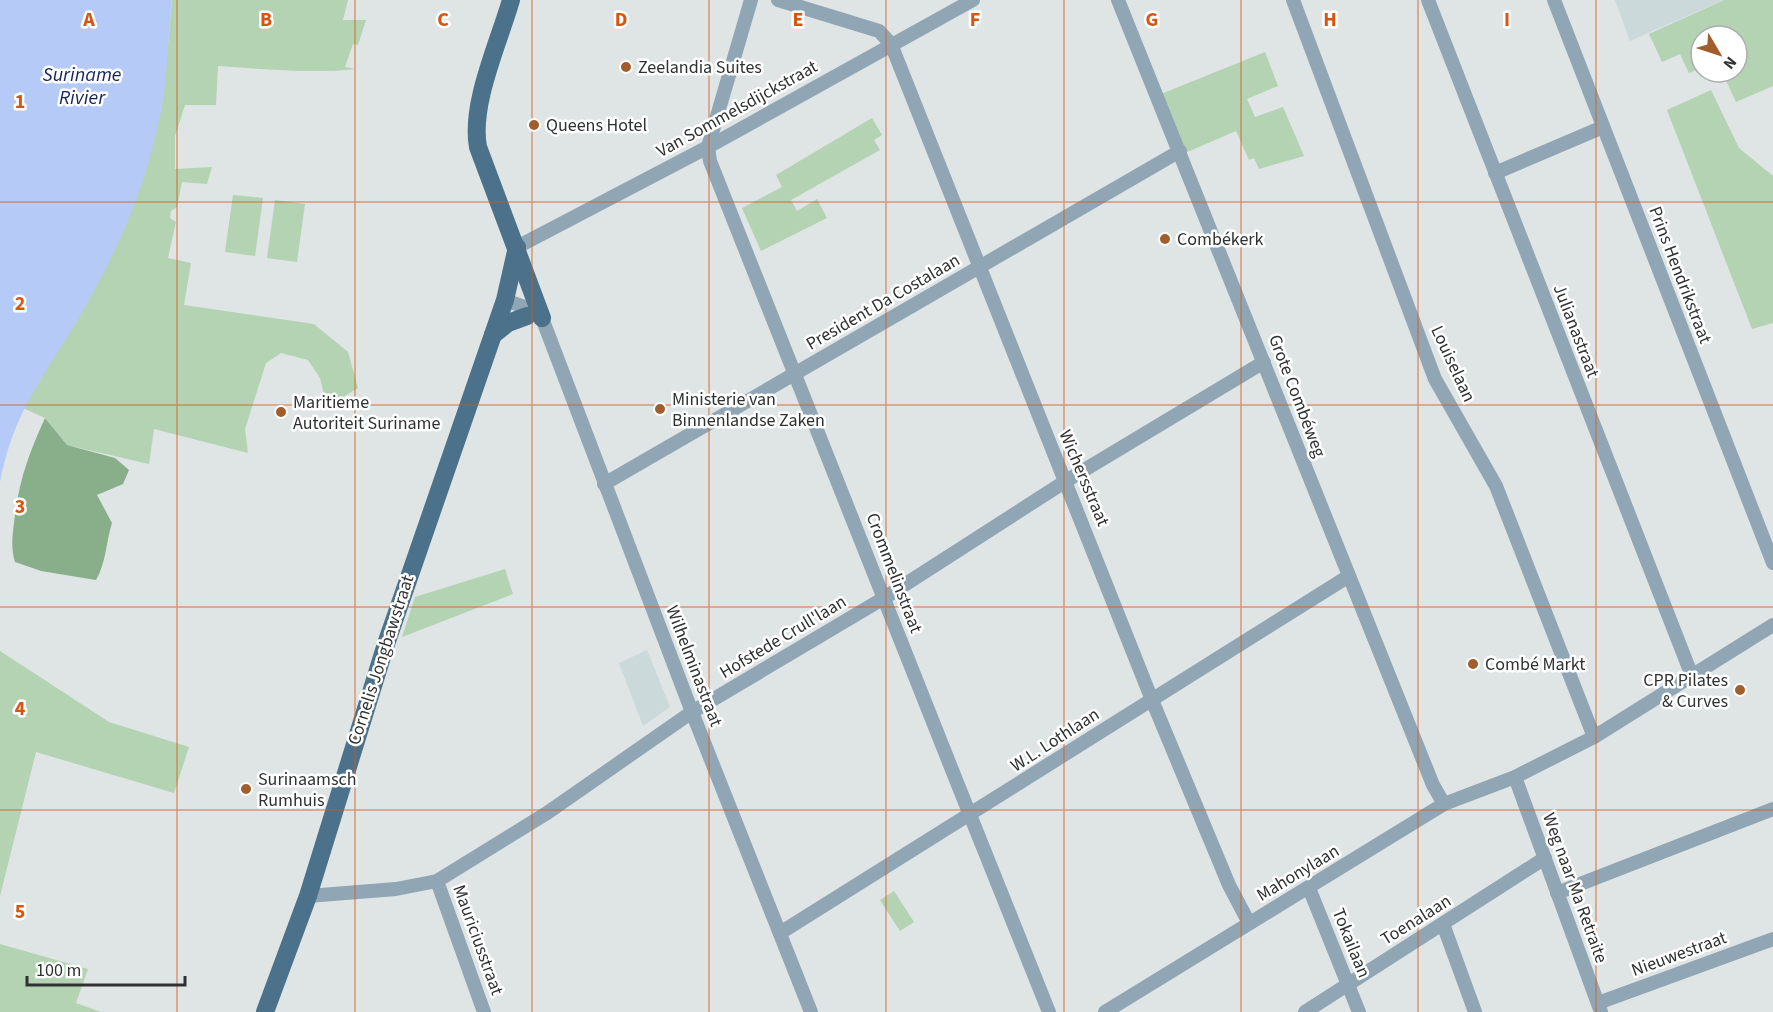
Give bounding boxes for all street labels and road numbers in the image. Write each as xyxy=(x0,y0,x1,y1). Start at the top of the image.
street label: Van Sommelsdijckstraat xyxy=(652,54,822,164)
street label: Prins Hendrikstraat xyxy=(1642,203,1718,347)
street label: President Da Costalaan xyxy=(801,248,965,356)
street label: Julianastraat xyxy=(1547,281,1605,381)
street label: Louiselaan xyxy=(1424,322,1482,406)
street label: Grote Combéweg xyxy=(1262,331,1332,461)
street label: Wichersstraat xyxy=(1053,426,1115,530)
street label: Crommelinstraat xyxy=(860,509,928,637)
street label: Cornelis Jongbawstraat xyxy=(342,572,420,748)
street label: Hofstede Crull'laan xyxy=(715,589,851,685)
street label: Wilhelminastraat xyxy=(659,602,729,730)
street label: W.L. Lothlaan xyxy=(1006,702,1104,778)
street label: Weg naar Ma Retraite xyxy=(1536,809,1614,967)
street label: Mahonylaan xyxy=(1252,838,1344,908)
street label: Mauriciusstraat xyxy=(446,881,510,999)
street label: Toenalaan xyxy=(1376,889,1456,951)
street label: Tokailaan xyxy=(1326,904,1376,982)
street label: Nieuwestraat xyxy=(1628,925,1730,983)

